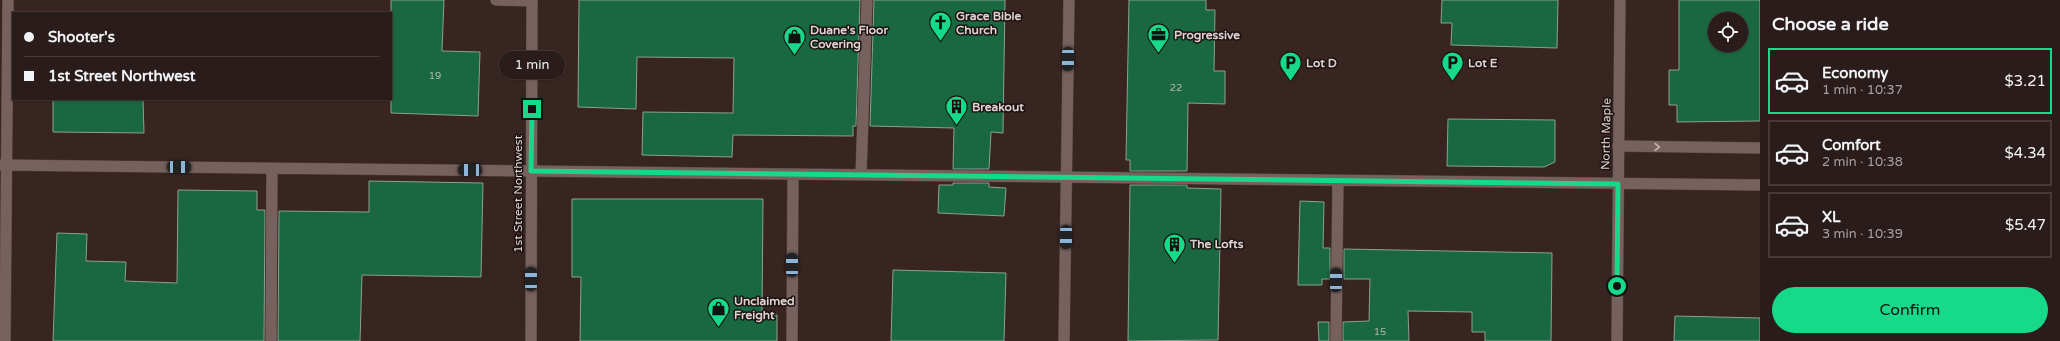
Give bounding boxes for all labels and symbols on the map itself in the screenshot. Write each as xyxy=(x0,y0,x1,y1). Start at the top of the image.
place label: Grace Bible Church xyxy=(956,9,1021,37)
church icon: Grace Bible Church xyxy=(928,10,954,43)
office icon: Progressive xyxy=(1146,22,1172,55)
place label: Duane's Floor Covering xyxy=(810,23,888,52)
shop icon: Duane's Floor Covering xyxy=(781,24,807,57)
place label: Progressive xyxy=(1174,28,1240,43)
car xyxy=(1062,47,1074,71)
parking icon: Lot D xyxy=(1278,50,1304,83)
parking icon: Lot E xyxy=(1440,50,1466,83)
callout: 1 min xyxy=(499,51,565,79)
place label: Lot D xyxy=(1306,56,1337,70)
place label: Lot E xyxy=(1468,56,1498,70)
house number: 19 xyxy=(429,70,441,82)
house number: 22 xyxy=(1170,82,1182,94)
building icon: Breakout xyxy=(944,94,970,127)
street label: North Maple xyxy=(1598,98,1614,170)
route end xyxy=(523,100,541,118)
place label: Breakout xyxy=(972,100,1024,114)
street label: 1st Street Northwest xyxy=(511,135,525,253)
one-way arrow xyxy=(1654,143,1660,151)
car xyxy=(167,161,191,173)
car xyxy=(458,164,482,176)
car xyxy=(1060,225,1072,249)
building icon: The Lofts xyxy=(1161,231,1187,264)
place label: The Lofts xyxy=(1189,237,1244,251)
car xyxy=(786,253,798,277)
car xyxy=(525,267,537,291)
car xyxy=(1330,268,1342,292)
route start xyxy=(1608,277,1626,295)
place label: Unclaimed Freight xyxy=(734,294,795,323)
shop icon: Unclaimed Freight xyxy=(705,295,731,328)
house number: 15 xyxy=(1374,326,1386,338)

